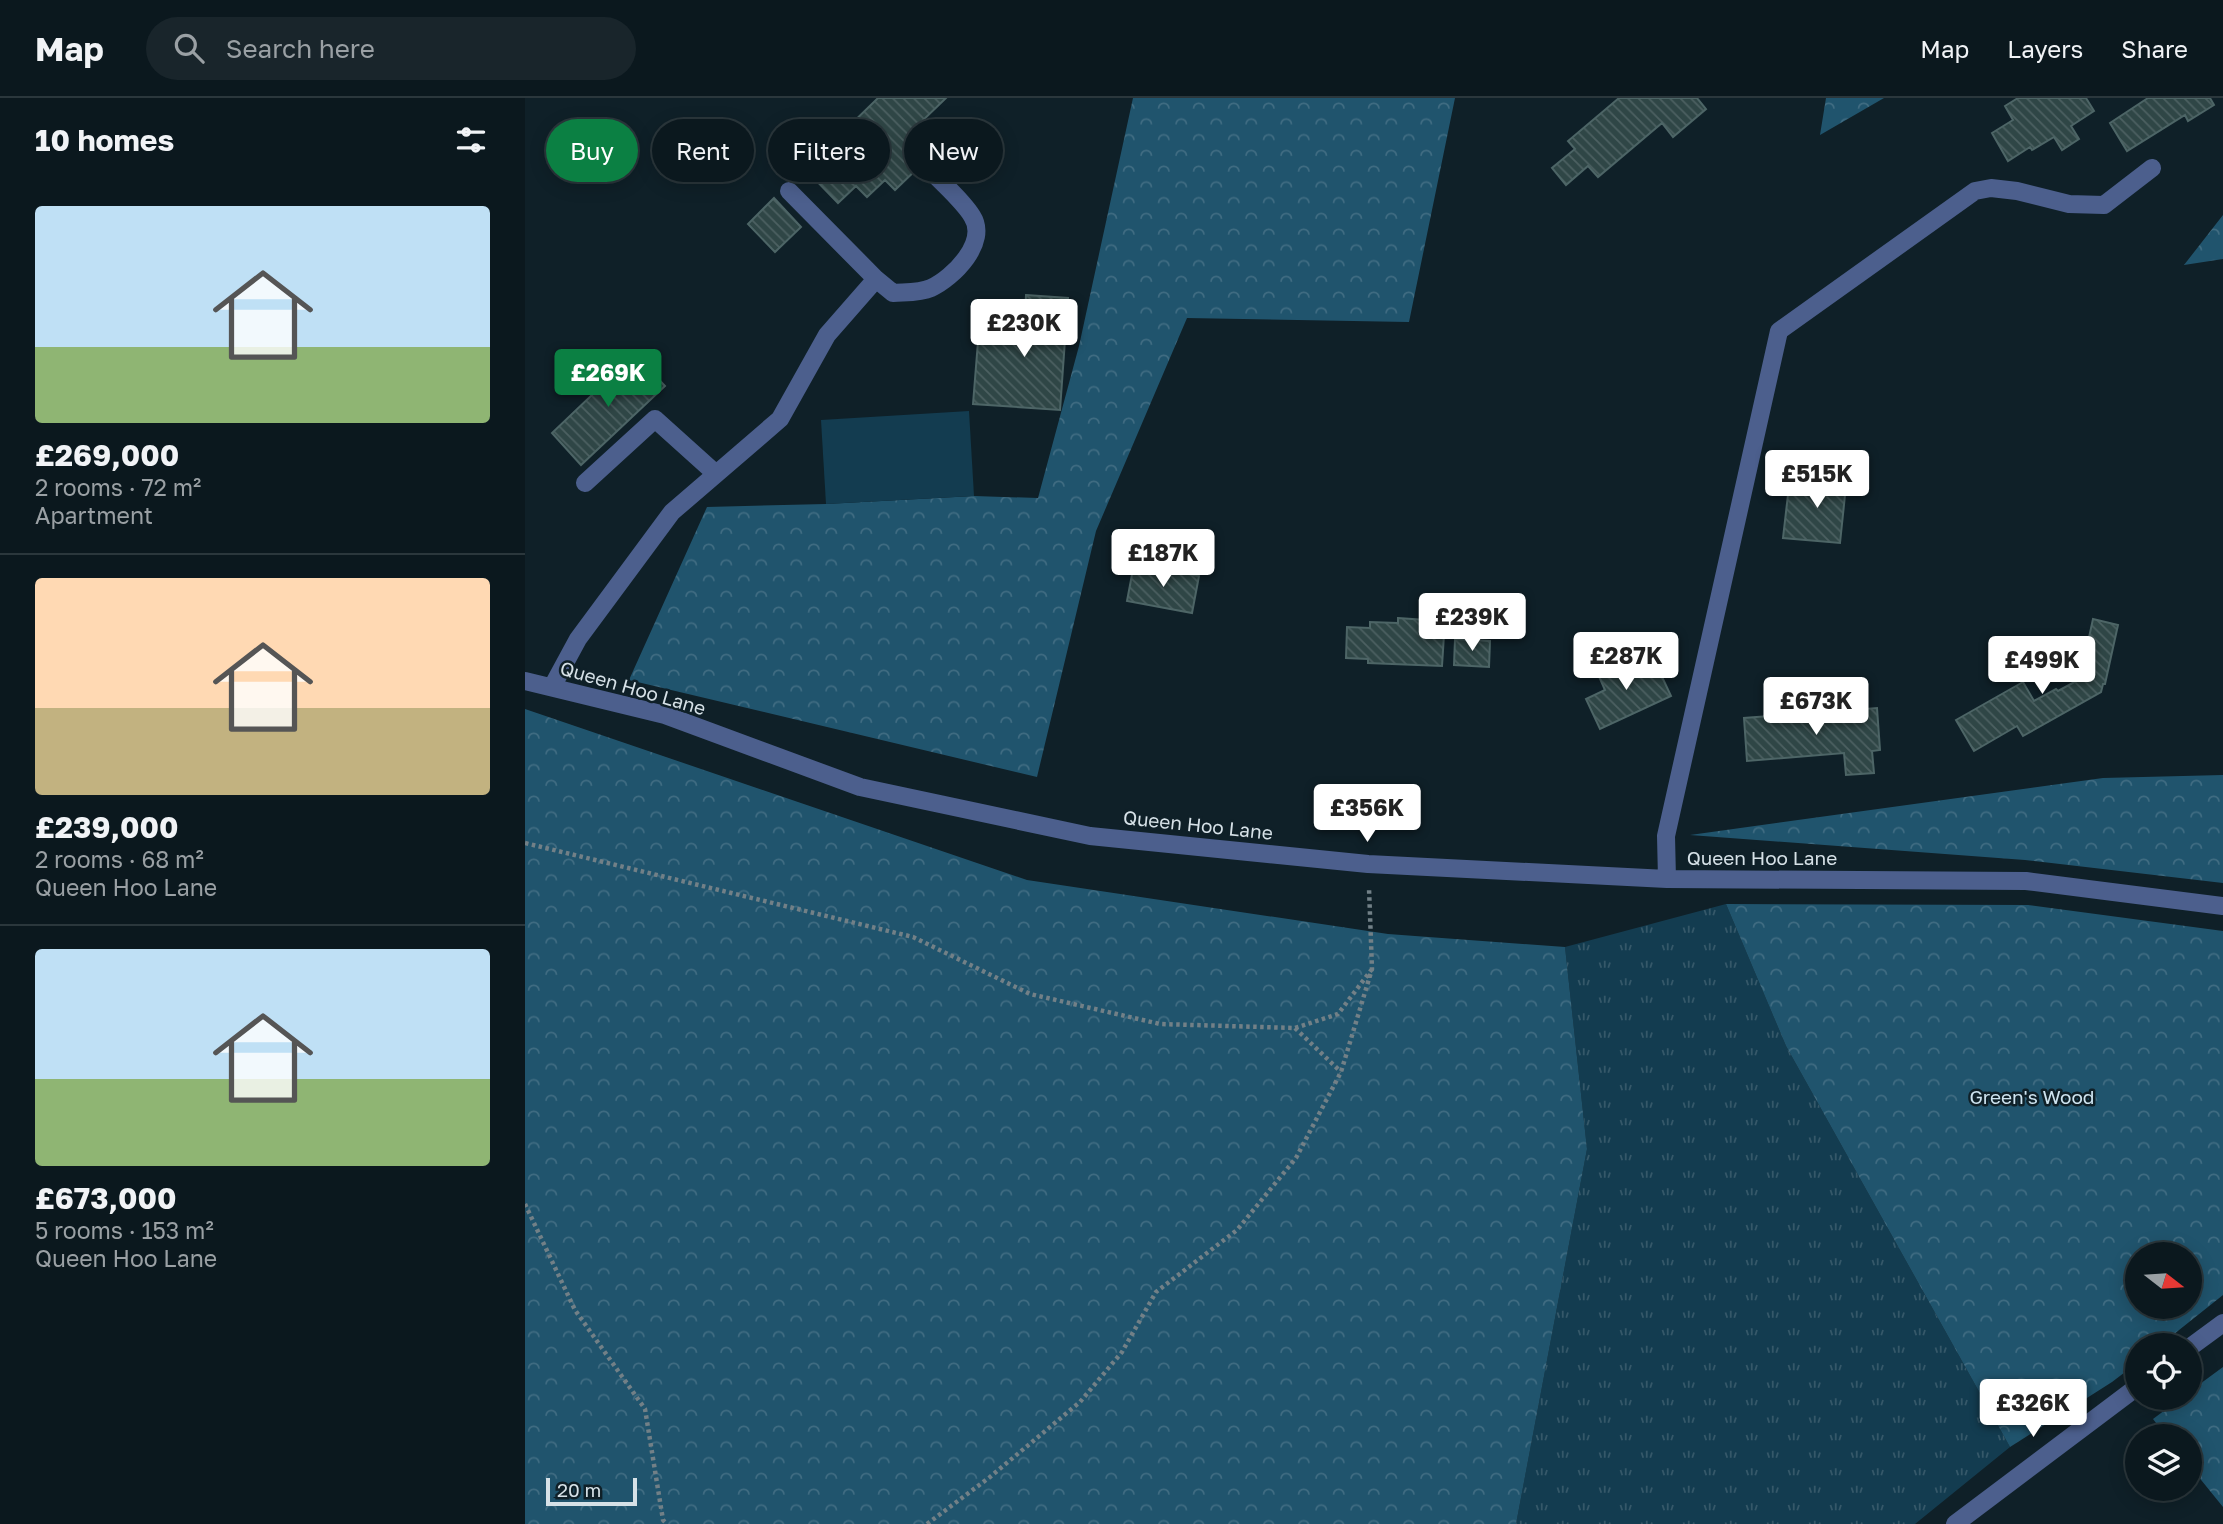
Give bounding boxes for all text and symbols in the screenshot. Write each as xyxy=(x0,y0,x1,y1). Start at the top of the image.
search box xyxy=(146,17,636,80)
text: Map xyxy=(35,29,104,68)
icon: search xyxy=(170,29,208,67)
text: Search here xyxy=(226,33,375,64)
text: Map xyxy=(1920,34,1969,63)
text: Layers xyxy=(2007,34,2083,63)
text: Share xyxy=(2121,34,2188,63)
chip: Buy xyxy=(546,119,638,182)
chip: Rent xyxy=(652,119,754,182)
chip: Filters xyxy=(768,119,890,182)
chip: New xyxy=(904,119,1003,182)
icon: filters xyxy=(452,121,490,159)
text: 10 homes xyxy=(35,122,174,158)
icon: home xyxy=(200,252,326,378)
pin: £230K xyxy=(975,300,1073,359)
text: £230K xyxy=(987,308,1061,336)
pin: £269K xyxy=(559,350,657,409)
text: £269K xyxy=(570,358,646,386)
text: £269,000 xyxy=(35,437,179,473)
pin: £515K xyxy=(1768,450,1866,510)
text: £515K xyxy=(1781,459,1853,487)
text: 2 rooms · 72 m² xyxy=(35,473,201,501)
text: Apartment xyxy=(35,501,153,529)
pin: £187K xyxy=(1114,530,1212,589)
text: £187K xyxy=(1128,538,1198,566)
pin: £239K xyxy=(1423,594,1521,653)
text: £239K xyxy=(1435,602,1509,630)
icon: home xyxy=(200,624,326,750)
pin: £287K xyxy=(1577,632,1675,692)
pin: £499K xyxy=(1993,636,2091,696)
text: £287K xyxy=(1589,641,1663,669)
text: £499K xyxy=(2004,645,2080,673)
street label: Queen Hoo Lane xyxy=(558,656,709,719)
pin: £673K xyxy=(1767,678,1865,737)
text: £673K xyxy=(1779,686,1853,714)
pin: £356K xyxy=(1318,784,1416,844)
text: £356K xyxy=(1330,793,1404,821)
street label: Queen Hoo Lane xyxy=(1122,805,1274,844)
text: £239,000 xyxy=(35,809,179,845)
text: 2 rooms · 68 m² xyxy=(35,845,204,873)
street label: Queen Hoo Lane xyxy=(1687,846,1837,869)
text: Queen Hoo Lane xyxy=(35,873,217,901)
icon: home xyxy=(200,995,326,1121)
park label: Green's Wood xyxy=(1969,1085,2095,1108)
text: £673,000 xyxy=(35,1180,177,1216)
text: 5 rooms · 153 m² xyxy=(35,1216,214,1244)
north arrow xyxy=(2125,1242,2201,1320)
map controls xyxy=(2125,1242,2202,1501)
text: Queen Hoo Lane xyxy=(35,1244,217,1272)
button: locate xyxy=(2125,1333,2202,1410)
pin: £326K xyxy=(1984,1380,2082,1439)
text: £326K xyxy=(1996,1388,2070,1416)
button: layers xyxy=(2125,1424,2202,1501)
scale bar xyxy=(546,1475,637,1507)
text: 20 m xyxy=(557,1478,601,1501)

